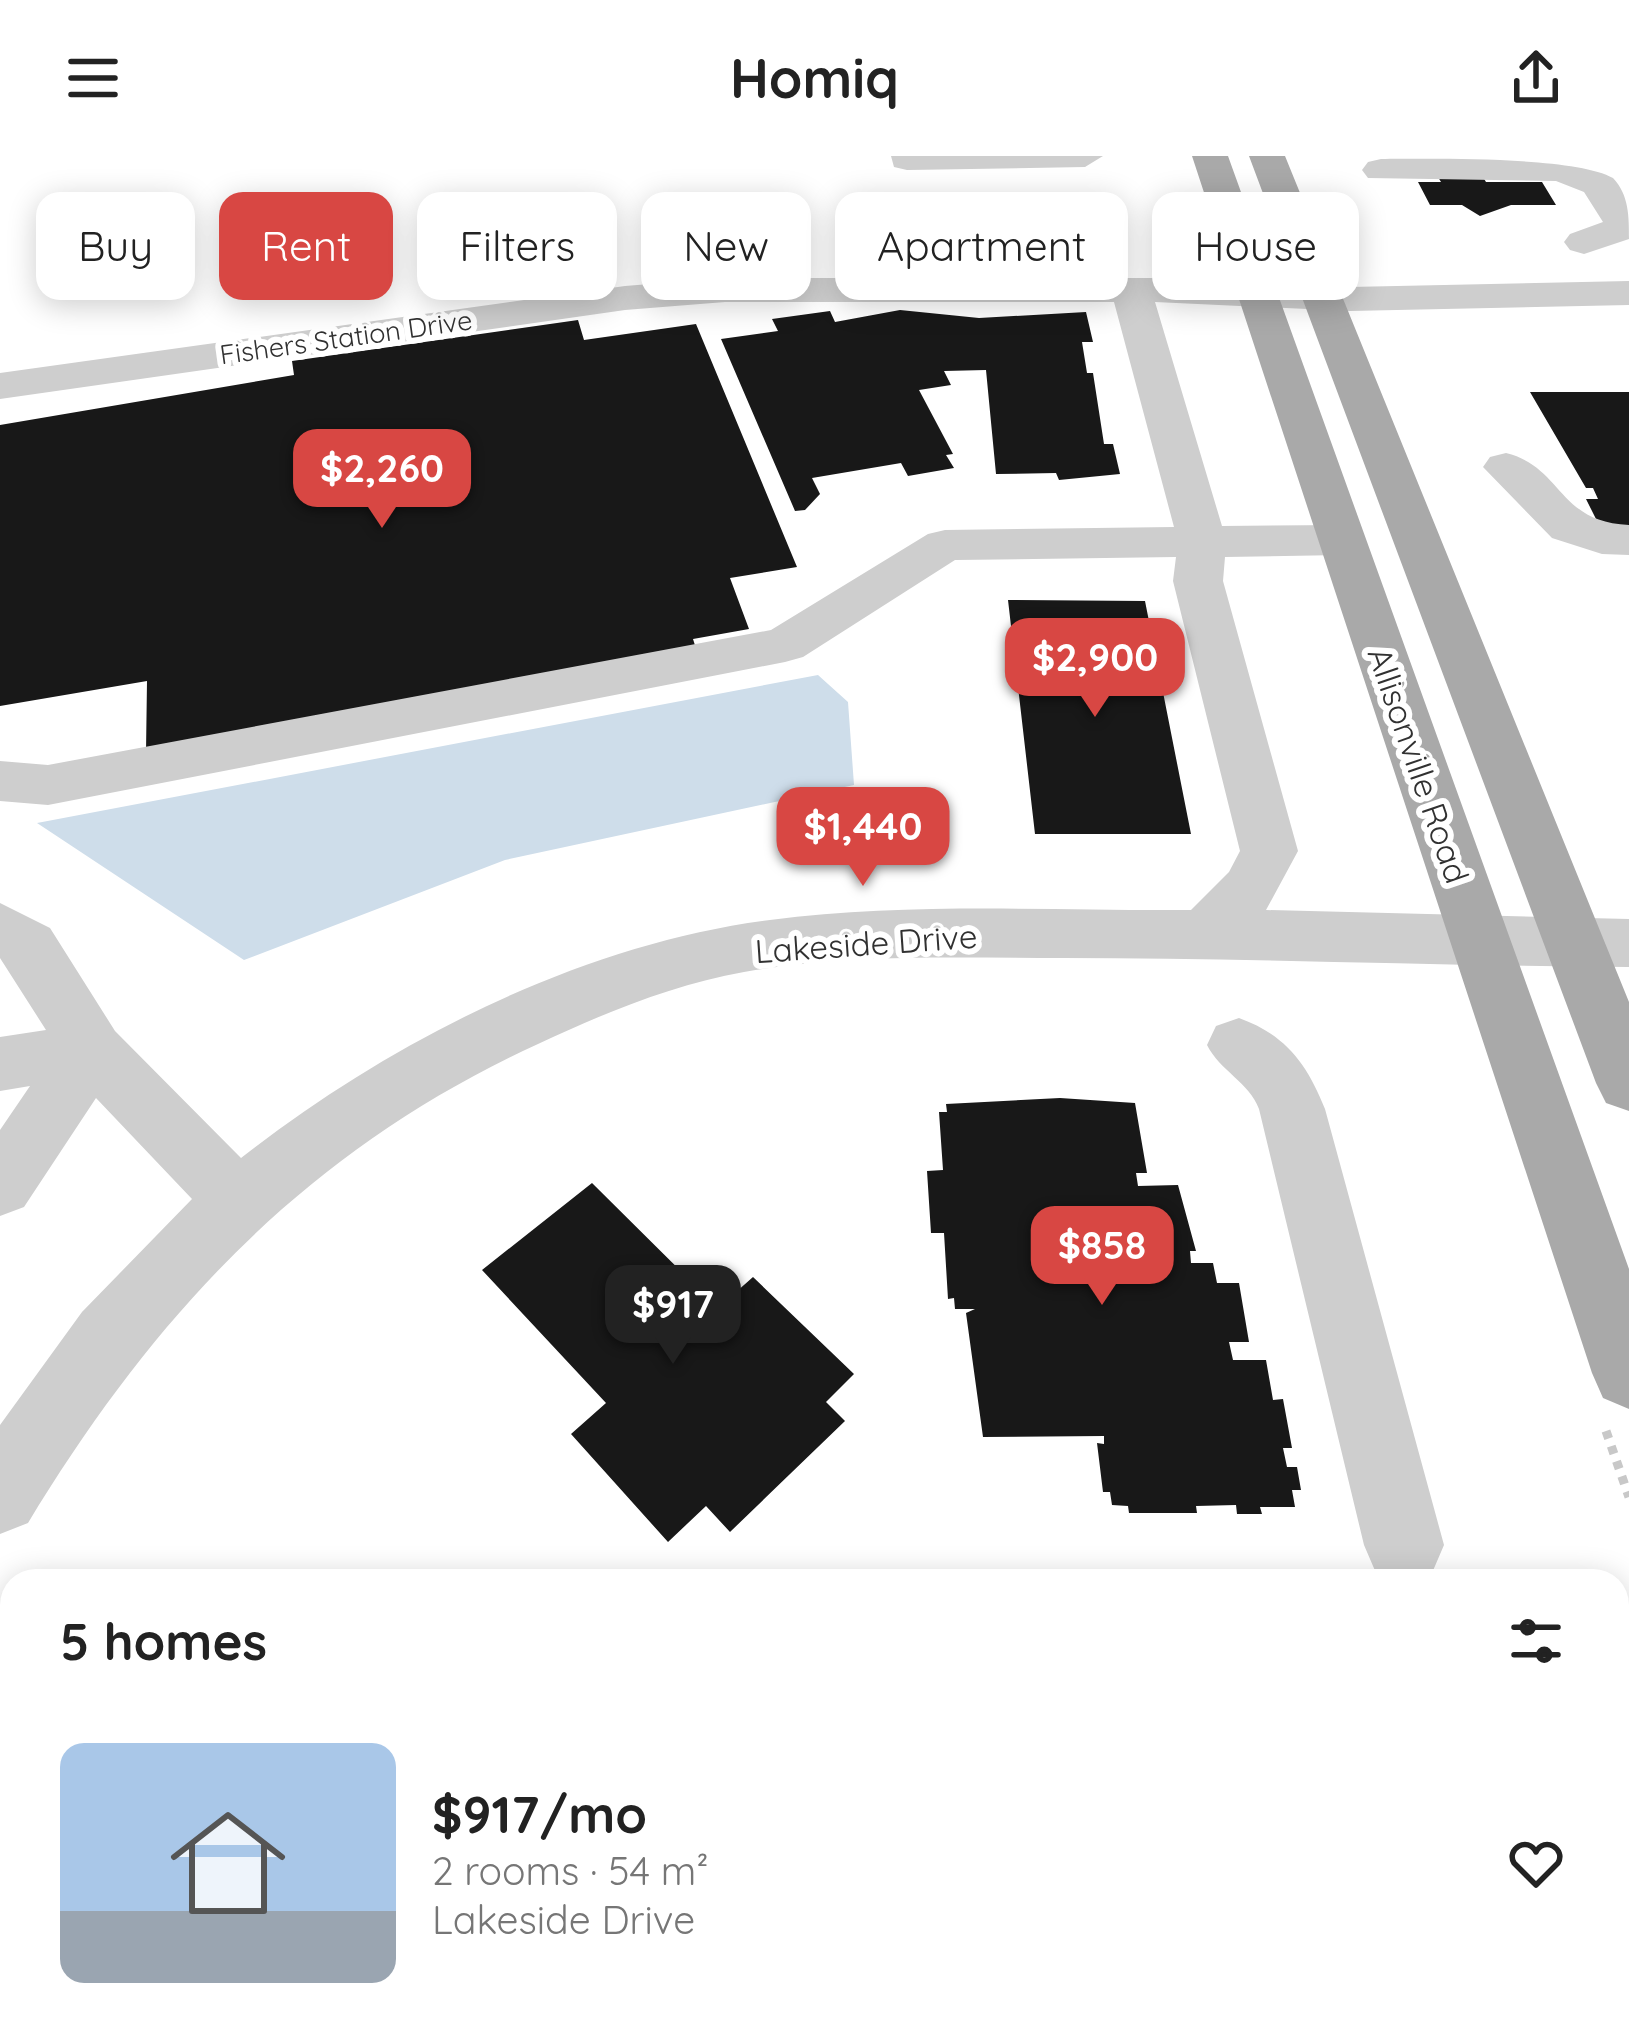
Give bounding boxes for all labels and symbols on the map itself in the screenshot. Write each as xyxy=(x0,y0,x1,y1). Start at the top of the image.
street label: Fishers Station Drive xyxy=(218,302,474,372)
pin: $2,260 xyxy=(284,429,480,531)
pin: $2,900 xyxy=(997,618,1193,720)
street label: Allisonville Road xyxy=(1359,642,1479,888)
pin: $1,440 xyxy=(765,787,961,889)
street label: Lakeside Drive xyxy=(753,915,979,971)
pin: $858 xyxy=(1031,1206,1173,1308)
pin: $917 xyxy=(602,1265,744,1367)

